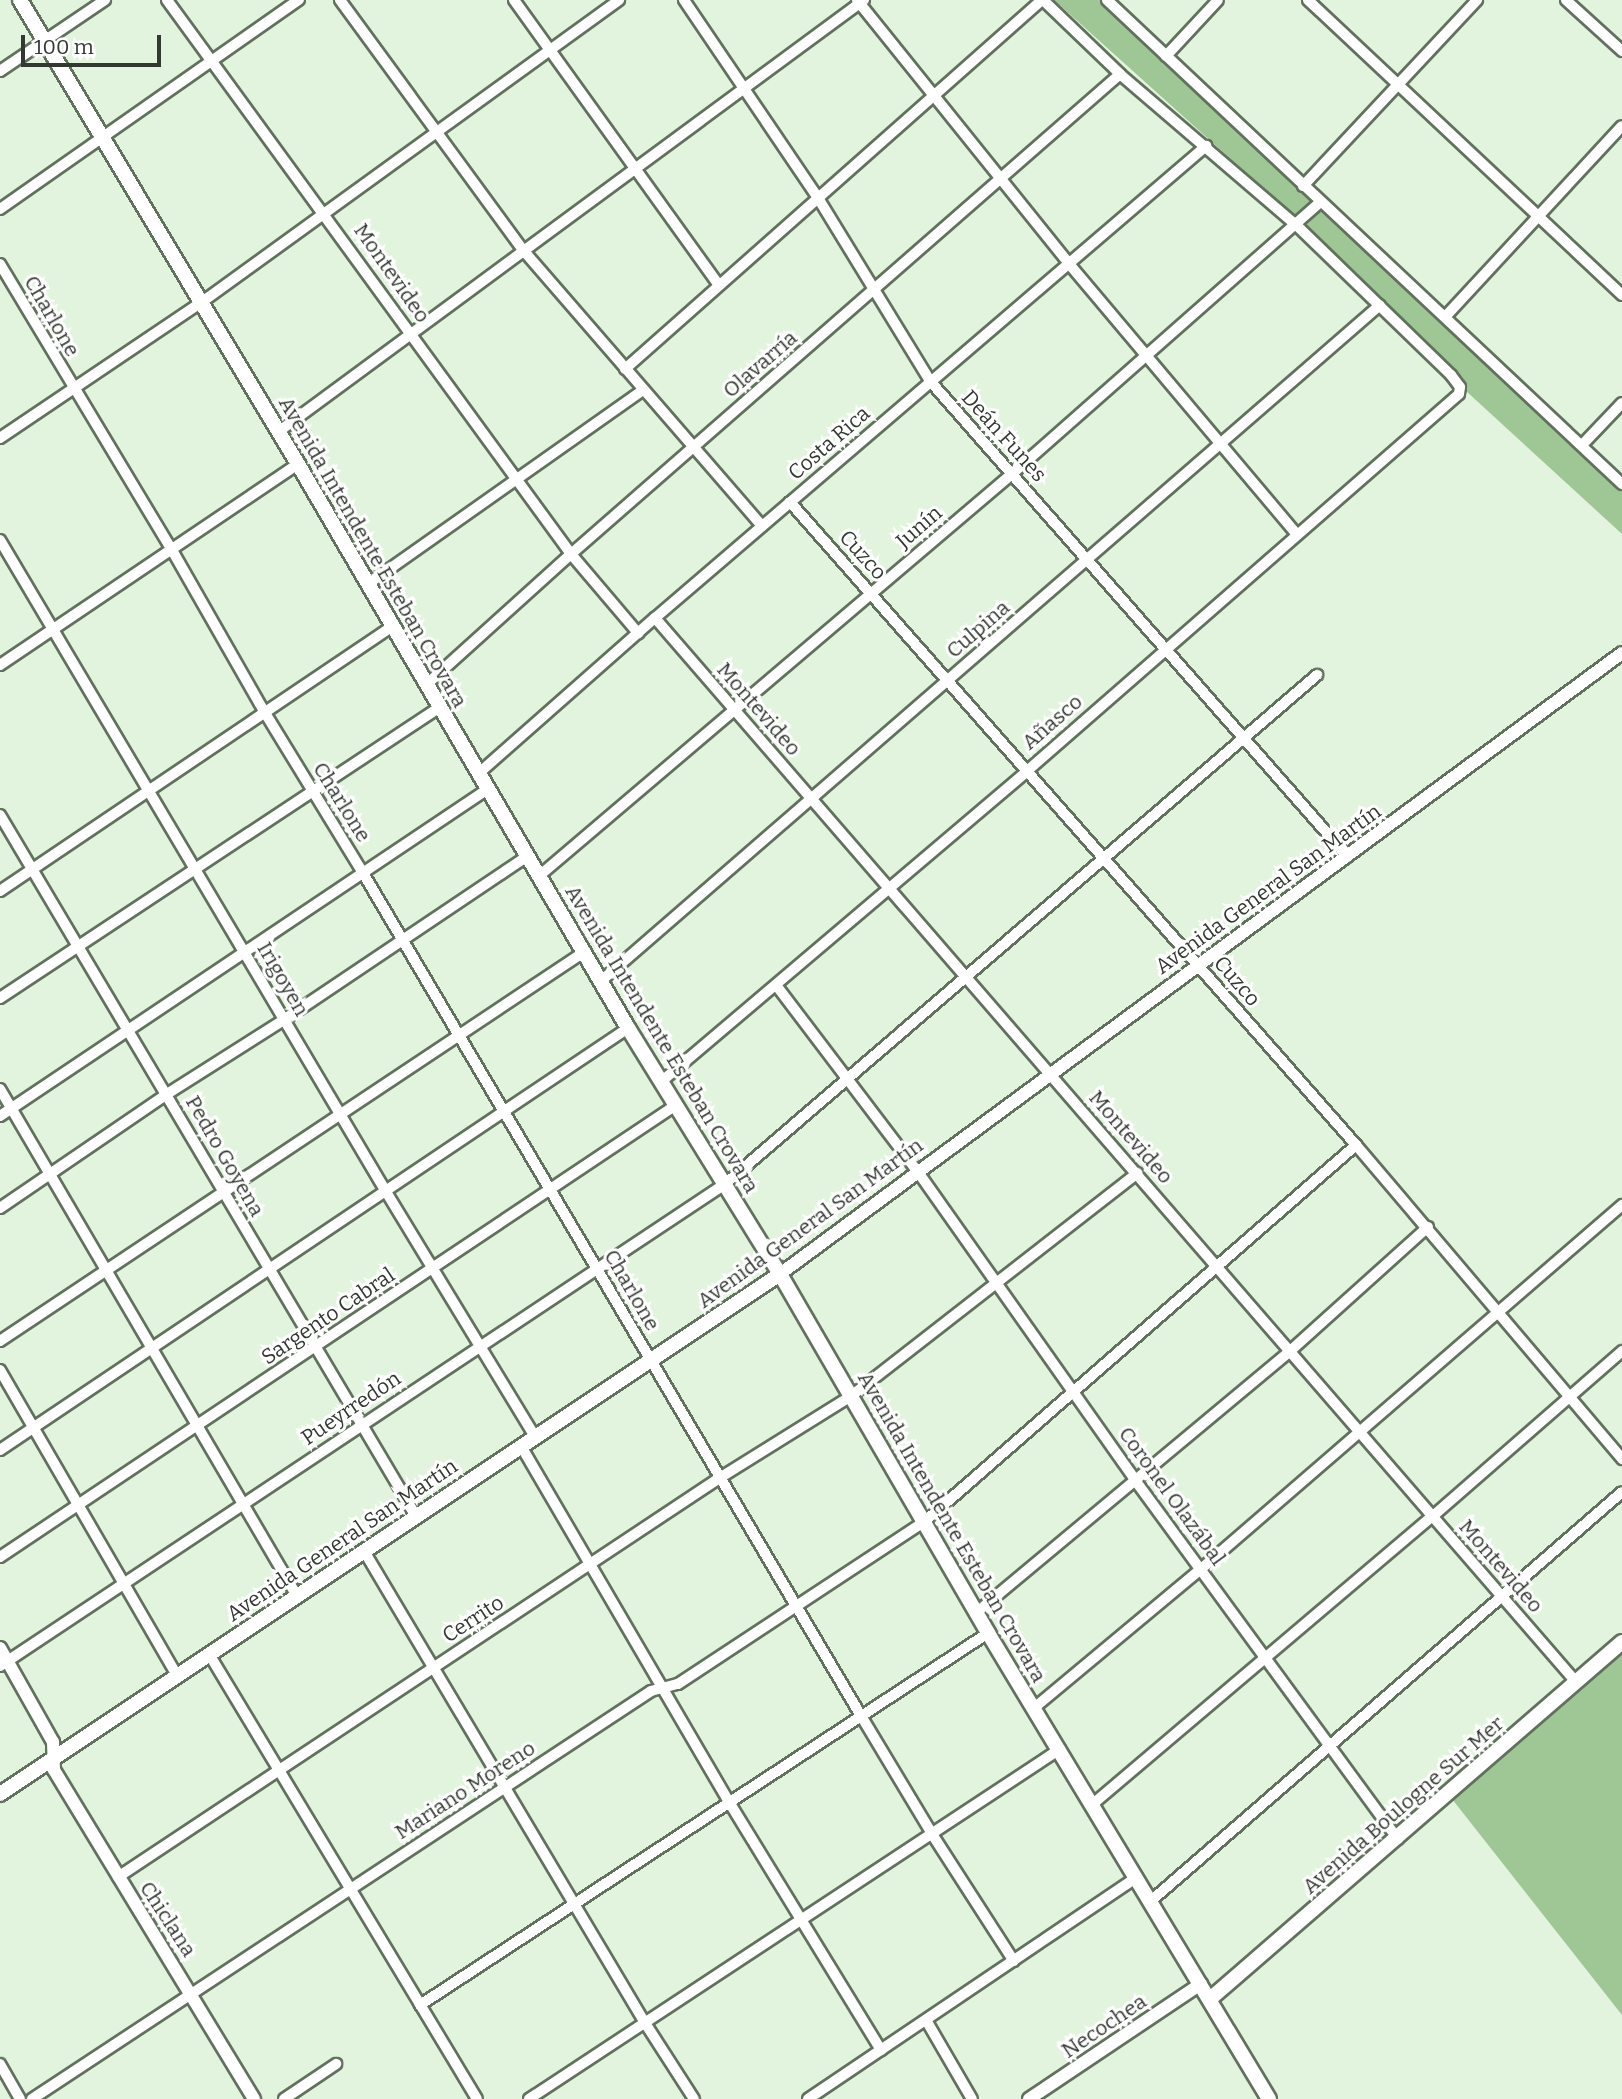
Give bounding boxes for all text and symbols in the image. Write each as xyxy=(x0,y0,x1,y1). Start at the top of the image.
scale bar xyxy=(24,21,164,65)
text: 100 m xyxy=(34,34,94,60)
street label: Montevideo xyxy=(349,219,435,327)
street label: Charlone xyxy=(19,271,85,361)
street label: Olavarría xyxy=(718,325,802,403)
street label: Deán Funes xyxy=(956,385,1052,487)
street label: Avenida Intendente Esteban Crovara xyxy=(273,392,473,712)
street label: Costa Rica xyxy=(783,401,875,485)
street label: Junín xyxy=(891,500,947,554)
street label: Cuzco xyxy=(834,525,892,585)
street label: Culpina xyxy=(941,595,1015,663)
street label: Montevideo xyxy=(712,657,806,761)
street label: Añasco xyxy=(1017,689,1087,755)
street label: Charlone xyxy=(308,757,376,847)
street label: Avenida General San Martín xyxy=(1150,799,1386,979)
street label: Avenida Intendente Esteban Crovara xyxy=(560,880,764,1198)
street label: Irigoyen xyxy=(252,938,314,1020)
street label: Cuzco xyxy=(1208,951,1266,1011)
street label: Montevideo xyxy=(1084,1085,1178,1189)
street label: Pedro Goyena xyxy=(180,1091,270,1221)
street label: Avenida General San Martín xyxy=(692,1133,928,1313)
street label: Charlone xyxy=(599,1245,665,1335)
street label: Sargento Cabral xyxy=(257,1262,399,1370)
street label: Pueyrredón xyxy=(297,1366,405,1450)
street label: Avenida Intendente Esteban Crovara xyxy=(852,1367,1052,1687)
street label: Coronel Olazábal xyxy=(1113,1422,1231,1570)
street label: Avenida General San Martín xyxy=(222,1453,462,1627)
street label: Montevideo xyxy=(1454,1514,1548,1618)
street label: Cerrito xyxy=(438,1590,508,1648)
street label: Avenida Boulogne Sur Mer xyxy=(1297,1711,1509,1899)
street label: Mariano Moreno xyxy=(390,1735,540,1845)
street label: Chiclana xyxy=(134,1877,202,1961)
street label: Necochea xyxy=(1057,1989,1151,2063)

